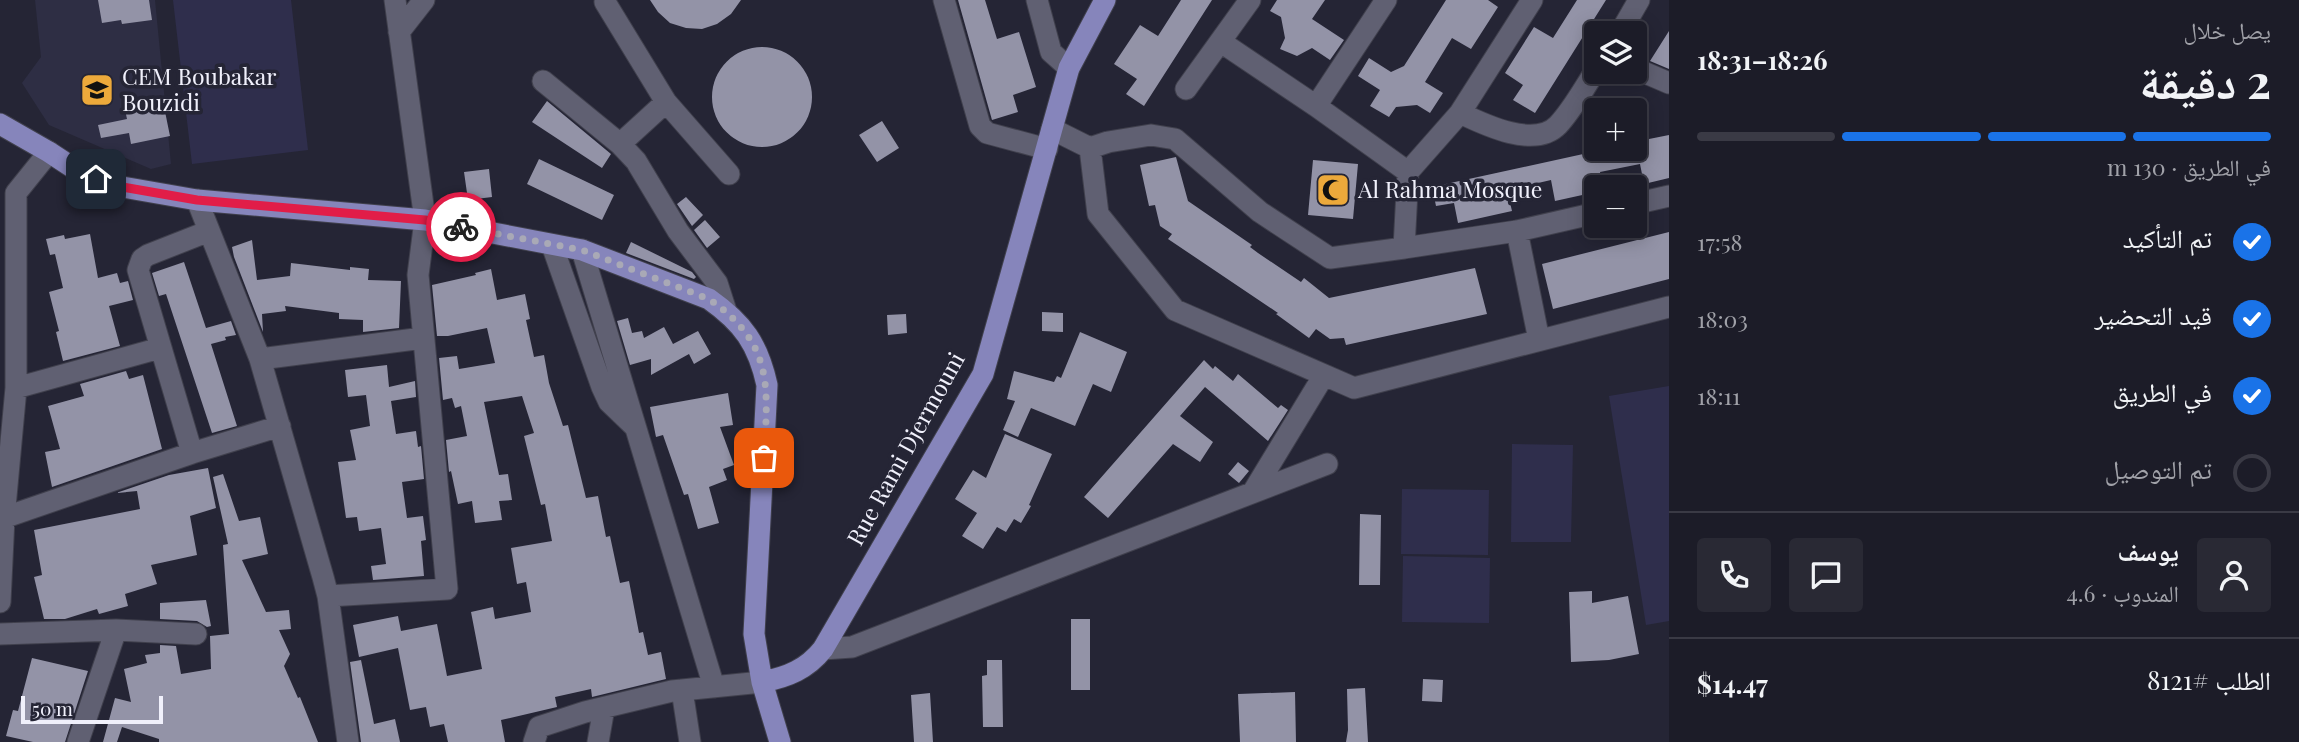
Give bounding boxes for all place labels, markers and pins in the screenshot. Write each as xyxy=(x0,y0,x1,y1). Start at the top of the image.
place label: CEM Boubakar Bouzidi xyxy=(122,60,276,117)
school or university icon: CEM Boubakar Bouzidi xyxy=(78,71,116,109)
pin xyxy=(66,149,126,209)
mosque icon: Al Rahma Mosque xyxy=(1314,171,1352,209)
place label: Al Rahma Mosque xyxy=(1357,173,1542,204)
pin xyxy=(734,428,794,488)

